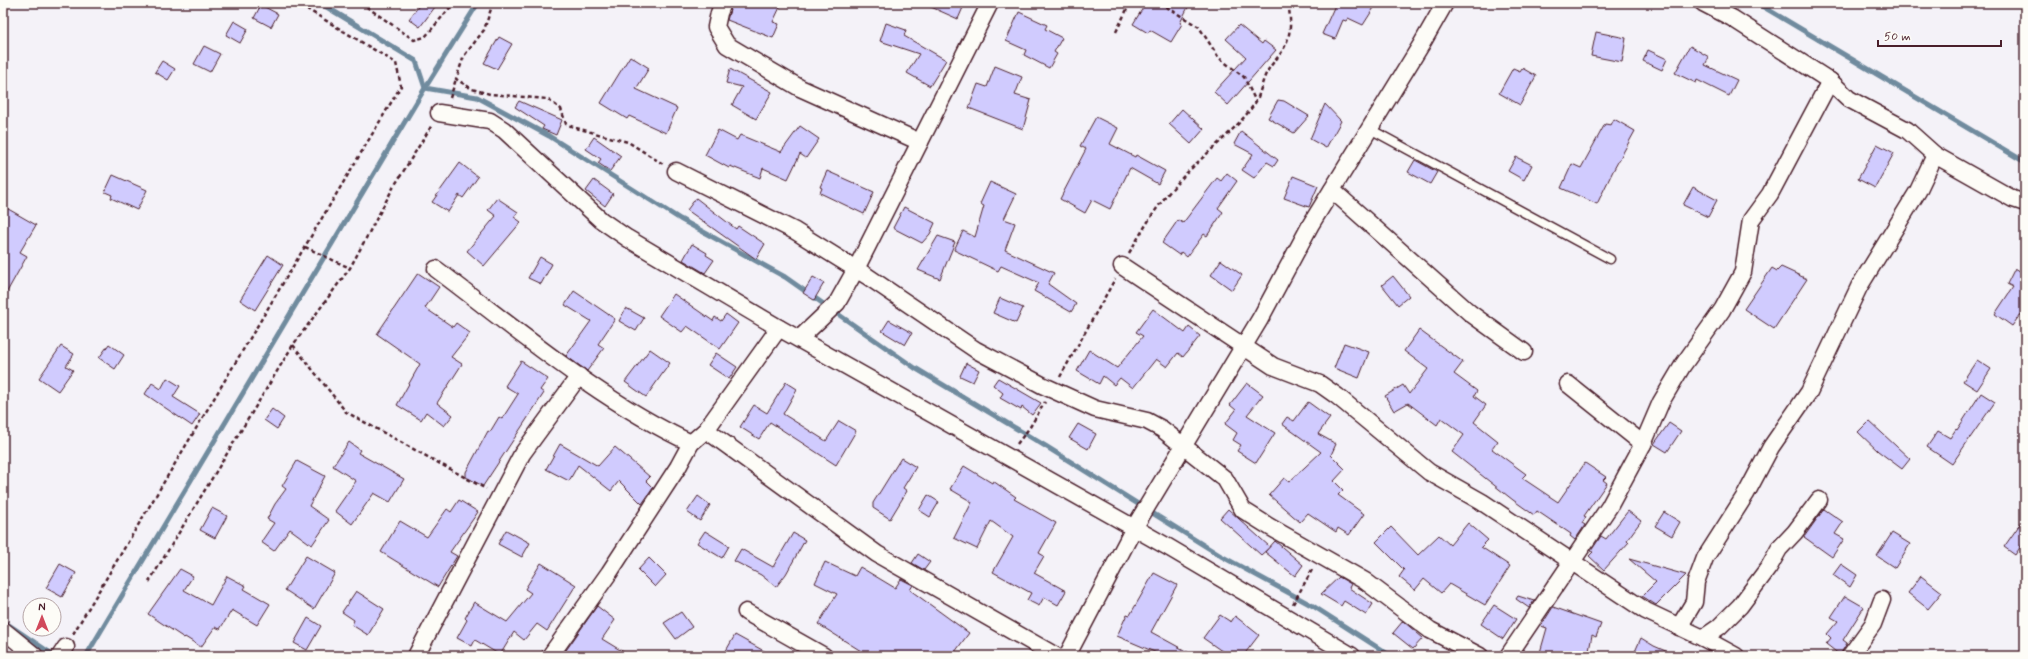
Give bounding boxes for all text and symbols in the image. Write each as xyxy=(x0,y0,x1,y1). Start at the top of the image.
scale bar xyxy=(1878,22,2001,48)
text: 50 m xyxy=(1884,29,1911,45)
north arrow xyxy=(22,597,62,637)
text: N xyxy=(38,601,46,615)

